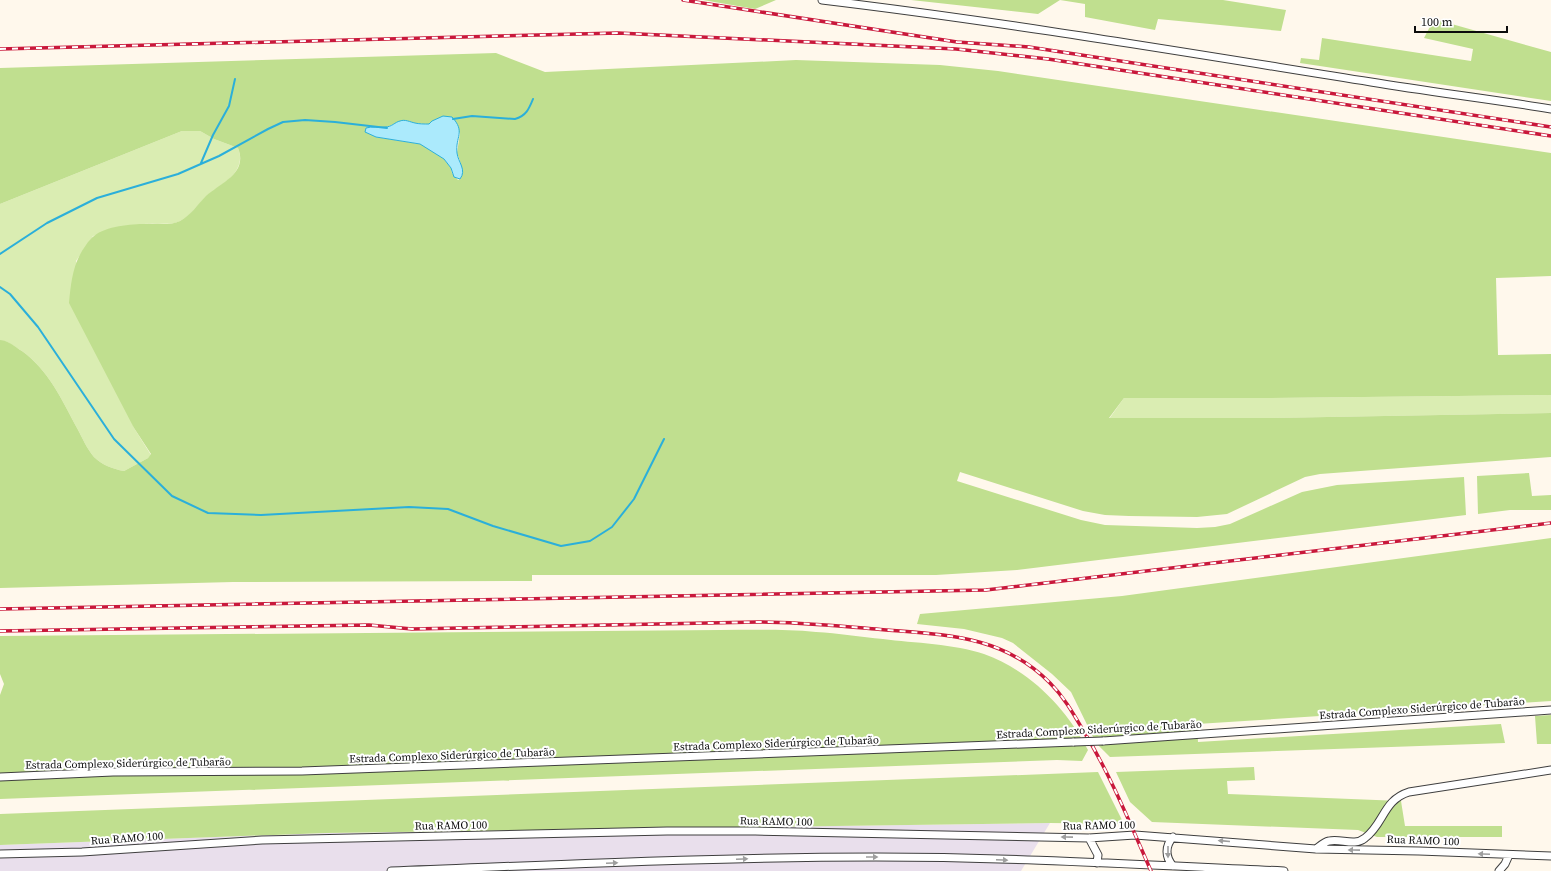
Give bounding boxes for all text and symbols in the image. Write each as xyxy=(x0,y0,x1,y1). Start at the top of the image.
scale bar xyxy=(1415,8,1507,34)
text: 100 m xyxy=(1421,14,1453,30)
street label: Estrada Complexo Siderúrgico de Tubarão xyxy=(1319,694,1525,723)
street label: Estrada Complexo Siderúrgico de Tubarão xyxy=(996,717,1202,742)
street label: Estrada Complexo Siderúrgico de Tubarão xyxy=(673,732,879,755)
street label: Estrada Complexo Siderúrgico de Tubarão xyxy=(349,744,555,767)
street label: Estrada Complexo Siderúrgico de Tubarão xyxy=(25,754,231,773)
street label: Rua RAMO 100 xyxy=(740,813,813,830)
street label: Rua RAMO 100 xyxy=(415,817,488,834)
street label: Rua RAMO 100 xyxy=(1063,817,1136,834)
street label: Rua RAMO 100 xyxy=(90,828,164,849)
street label: Rua RAMO 100 xyxy=(1386,832,1460,849)
one-way arrow xyxy=(1060,834,1073,840)
one-way arrow xyxy=(1218,838,1230,845)
one-way arrow xyxy=(1165,845,1171,858)
one-way arrow xyxy=(1347,847,1360,853)
one-way arrow xyxy=(1478,850,1490,857)
one-way arrow xyxy=(866,854,879,860)
one-way arrow xyxy=(736,856,749,862)
one-way arrow xyxy=(996,857,1009,863)
one-way arrow xyxy=(606,860,618,867)

